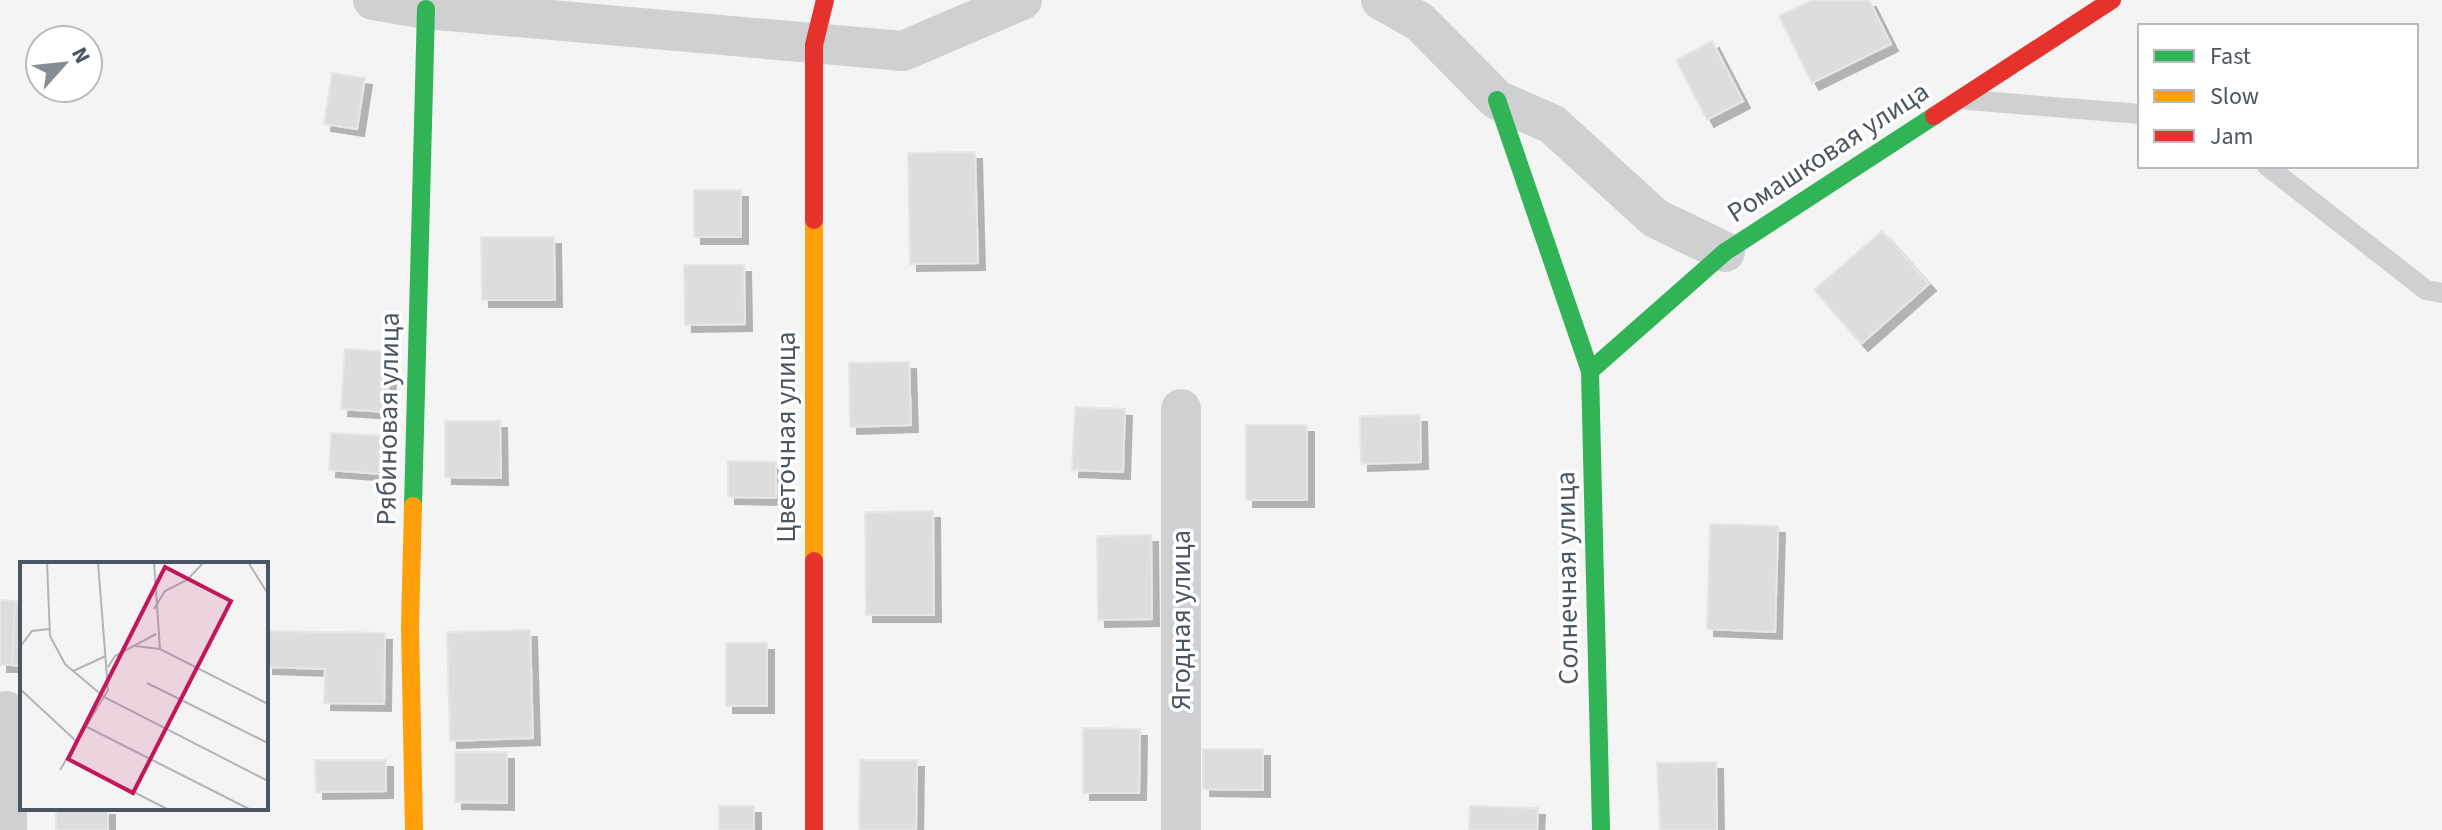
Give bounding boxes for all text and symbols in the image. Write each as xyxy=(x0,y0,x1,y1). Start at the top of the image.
north arrow xyxy=(24,24,104,104)
legend xyxy=(2138,24,2418,168)
text: Fast xyxy=(2210,39,2251,74)
text: N xyxy=(63,42,99,69)
street label: Ромашковая улица xyxy=(1719,72,1937,232)
text: Slow xyxy=(2210,79,2259,114)
text: Jam xyxy=(2210,119,2254,154)
street label: Рябиновая улица xyxy=(366,312,410,526)
street label: Цветочная улица xyxy=(766,331,806,543)
street label: Солнечная улица xyxy=(1545,471,1589,685)
street label: Ягодная улица xyxy=(1161,530,1201,710)
inset map xyxy=(20,562,268,810)

